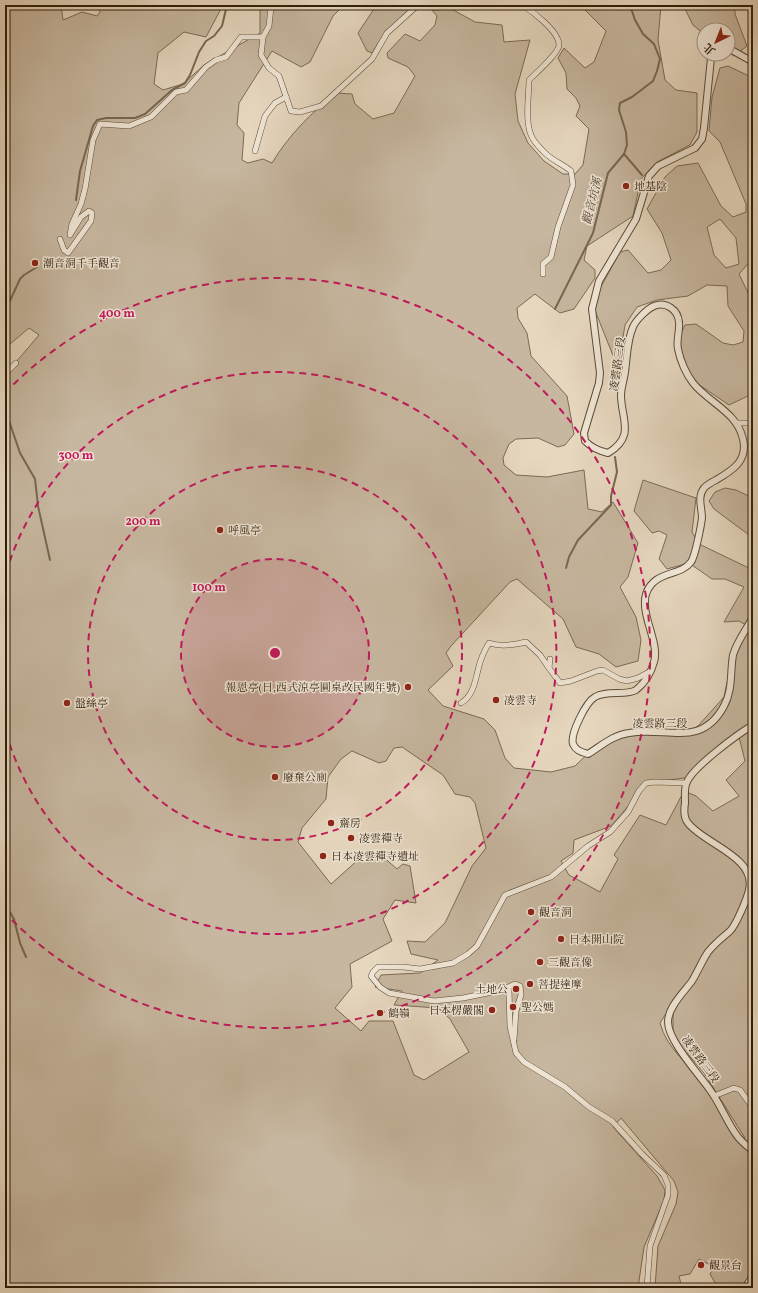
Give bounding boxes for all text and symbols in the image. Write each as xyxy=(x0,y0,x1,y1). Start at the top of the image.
north arrow xyxy=(696,22,736,62)
text: 北 xyxy=(701,39,719,57)
water label: 觀音坑溪 xyxy=(579,174,607,226)
place label: 地基陰 xyxy=(634,180,667,195)
marker: 地基陰 xyxy=(621,181,631,191)
place label: 潮音洞千手觀音 xyxy=(43,257,120,272)
marker: 潮音洞千手觀音 xyxy=(30,258,40,268)
text: 400 m xyxy=(99,306,135,322)
street label: 凌雲路三段 xyxy=(607,336,630,392)
text: 300 m xyxy=(59,448,94,464)
text: 200 m xyxy=(125,514,161,530)
place label: 呼風亭 xyxy=(228,524,261,539)
marker: 呼風亭 xyxy=(215,525,225,535)
text: 100 m xyxy=(192,580,226,596)
centre of rings xyxy=(268,646,282,660)
place label: 報恩亭(日,西式涼亭圓桌改民國年號) xyxy=(226,681,400,696)
marker: 報恩亭(日,西式涼亭圓桌改民國年號) xyxy=(403,682,413,692)
place label: 凌雲寺 xyxy=(504,694,537,709)
marker: 凌雲寺 xyxy=(491,695,501,705)
place label: 盤絲亭 xyxy=(75,697,108,712)
marker: 盤絲亭 xyxy=(62,698,72,708)
street label: 凌雲路三段 xyxy=(633,717,688,732)
place label: 廢棄公廁 xyxy=(283,771,327,786)
marker: 廢棄公廁 xyxy=(270,772,280,782)
place label: 齋房 xyxy=(339,817,361,832)
marker: 齋房 xyxy=(326,818,336,828)
place label: 凌雲禪寺 xyxy=(359,832,403,847)
marker: 凌雲禪寺 xyxy=(346,833,356,843)
place label: 日本凌雲禪寺遺址 xyxy=(331,850,419,865)
marker: 日本凌雲禪寺遺址 xyxy=(318,851,328,861)
place label: 觀音洞 xyxy=(539,906,572,921)
marker: 觀音洞 xyxy=(526,907,536,917)
place label: 日本開山院 xyxy=(569,933,624,948)
marker: 日本開山院 xyxy=(556,934,566,944)
place label: 三觀音像 xyxy=(548,956,592,971)
marker: 三觀音像 xyxy=(535,957,545,967)
place label: 菩提達摩 xyxy=(538,978,582,993)
marker: 菩提達摩 xyxy=(525,979,535,989)
place label: 土地公 xyxy=(475,983,508,998)
marker: 土地公 xyxy=(511,984,521,994)
place label: 聖公媽 xyxy=(521,1001,554,1016)
marker: 聖公媽 xyxy=(508,1002,518,1012)
place label: 日本楞嚴閣 xyxy=(429,1004,484,1019)
marker: 日本楞嚴閣 xyxy=(487,1005,497,1015)
place label: 鶴嶺 xyxy=(388,1007,410,1022)
marker: 鶴嶺 xyxy=(375,1008,385,1018)
street label: 凌雲路三段 xyxy=(678,1033,722,1087)
place label: 觀景台 xyxy=(709,1259,742,1274)
marker: 觀景台 xyxy=(696,1260,706,1270)

